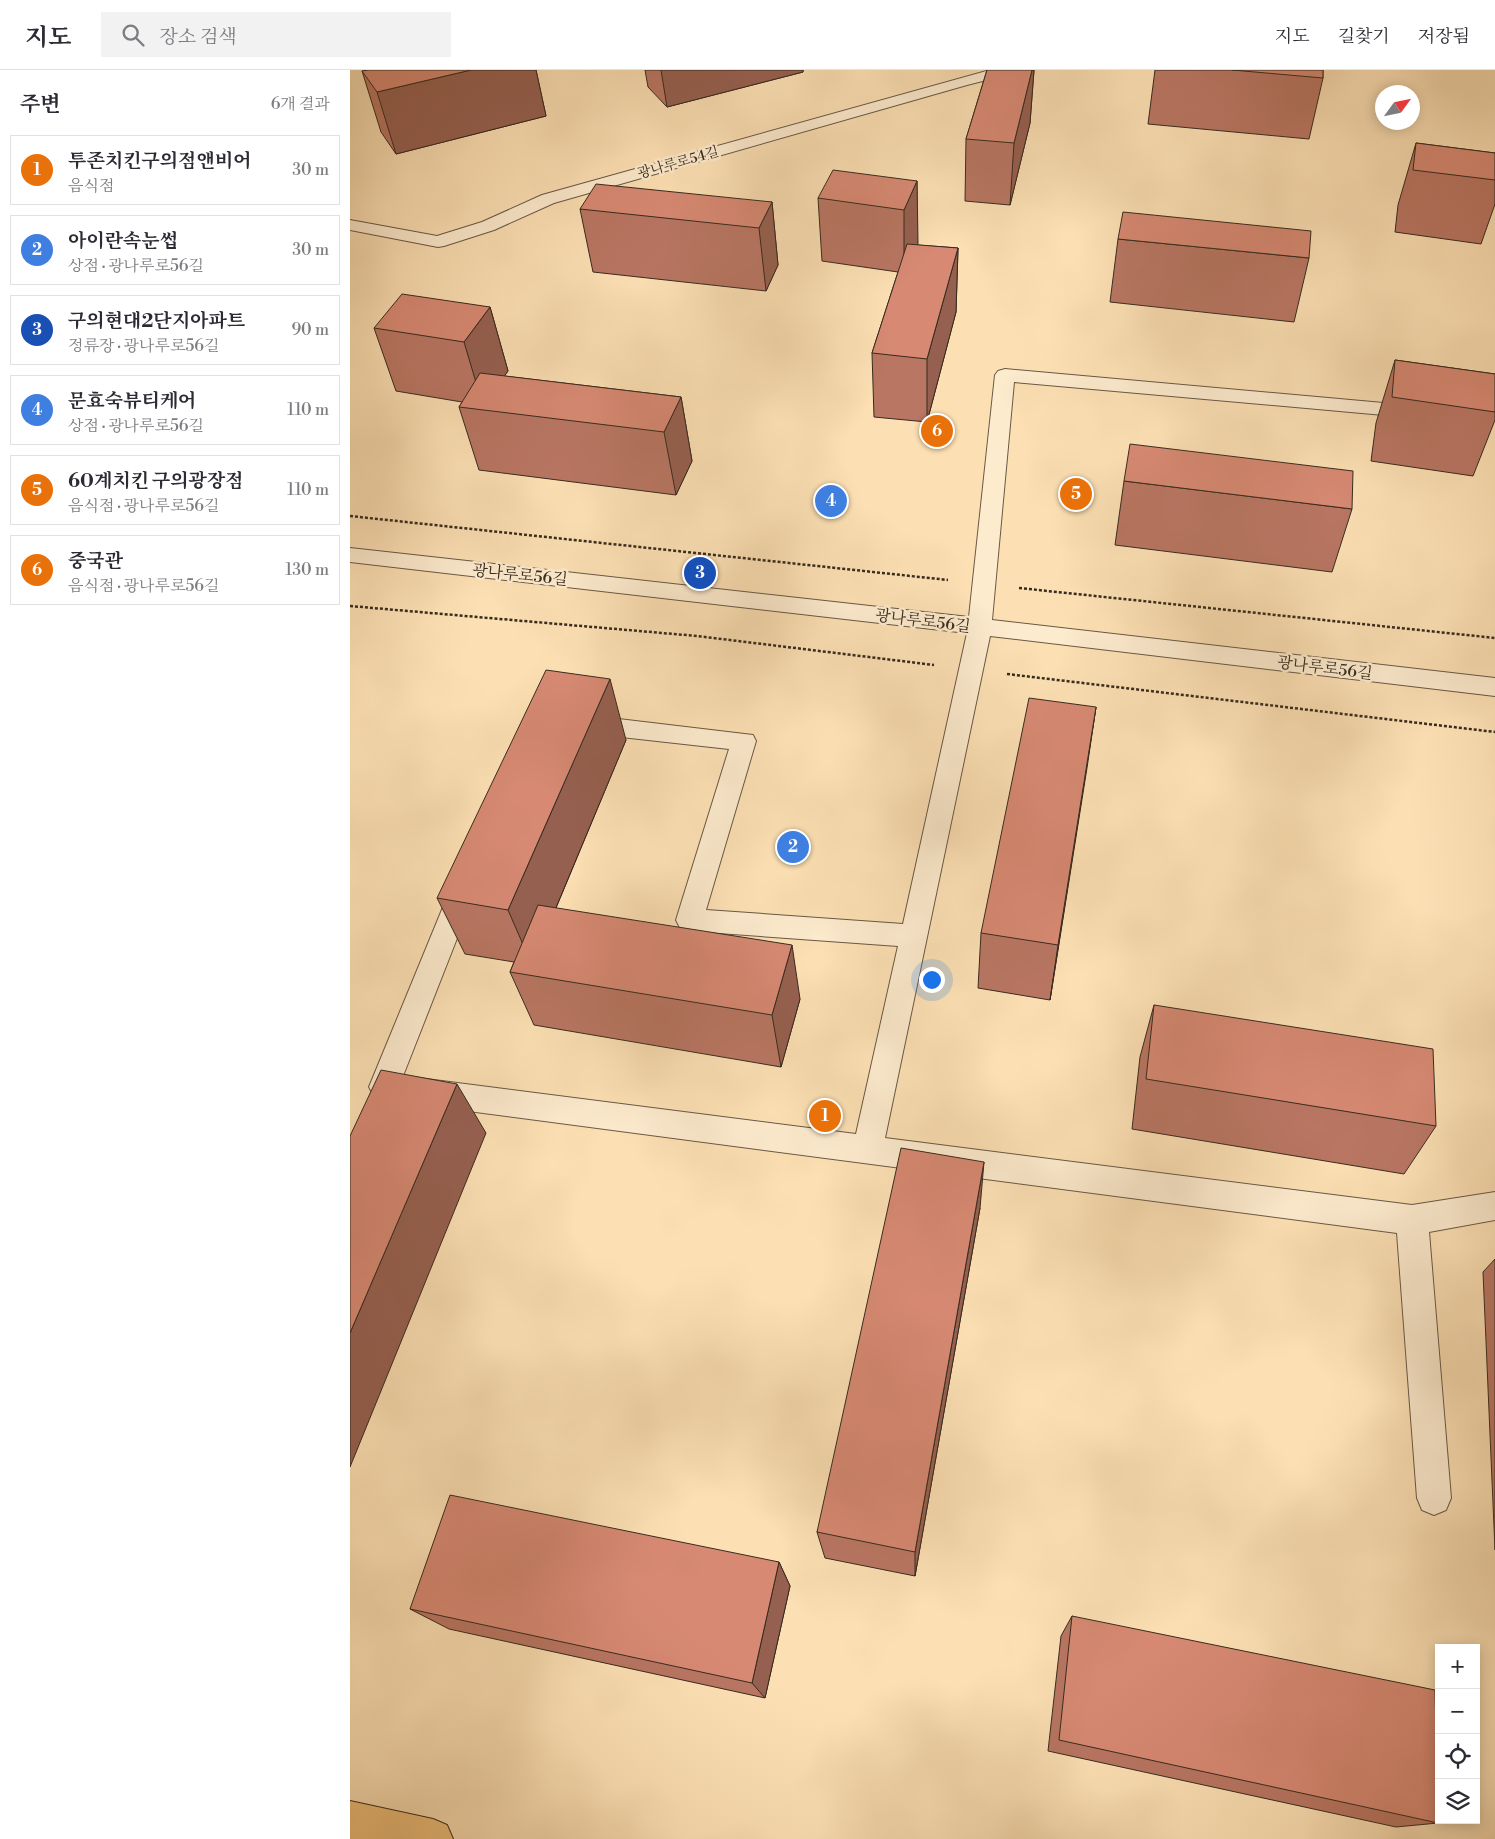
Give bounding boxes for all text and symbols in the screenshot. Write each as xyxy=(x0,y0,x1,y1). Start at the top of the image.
search box xyxy=(101,12,451,57)
icon: search xyxy=(119,21,147,49)
text: 지도 xyxy=(25,23,71,53)
text: 장소 검색 xyxy=(159,25,237,49)
text: 지도 xyxy=(1275,25,1310,48)
text: 길찾기 xyxy=(1338,25,1390,48)
text: 저장됨 xyxy=(1418,25,1470,48)
north arrow xyxy=(1375,85,1420,130)
text: 주변 xyxy=(20,92,61,118)
text: 6개 결과 xyxy=(271,94,330,114)
street label: 광나루로54길 xyxy=(635,143,721,183)
text: 투존치킨구의점앤비어 xyxy=(68,149,252,173)
text: 1 xyxy=(33,160,41,180)
text: 30 m xyxy=(292,160,329,180)
text: 음식점 xyxy=(68,176,114,196)
text: 아이란속눈썹 xyxy=(68,229,178,253)
text: 2 xyxy=(32,240,42,260)
text: 30 m xyxy=(292,240,329,260)
text: 상점 · 광나루로56길 xyxy=(68,256,204,276)
text: 구의현대2단지아파트 xyxy=(68,309,245,333)
text: 3 xyxy=(32,320,42,340)
text: 90 m xyxy=(291,320,329,340)
text: 정류장 · 광나루로56길 xyxy=(68,336,219,356)
text: 문효숙뷰티케어 xyxy=(68,389,196,413)
text: 4 xyxy=(32,400,42,420)
text: 110 m xyxy=(287,400,329,420)
pin: 6 xyxy=(921,412,953,450)
text: 상점 · 광나루로56길 xyxy=(68,416,204,436)
text: 60계치킨 구의광장점 xyxy=(68,469,244,493)
pin: 5 xyxy=(1060,475,1092,513)
text: 5 xyxy=(32,480,42,500)
text: 110 m xyxy=(287,480,329,500)
pin: 4 xyxy=(815,482,847,520)
text: 음식점 · 광나루로56길 xyxy=(68,496,219,516)
text: 중국관 xyxy=(68,549,123,573)
pin: 3 xyxy=(684,554,716,592)
text: 6 xyxy=(32,560,42,580)
text: 130 m xyxy=(285,560,329,580)
street label: 광나루로56길 xyxy=(471,560,569,590)
text: 음식점 · 광나루로56길 xyxy=(68,576,219,596)
street label: 광나루로56길 xyxy=(874,605,972,637)
street label: 광나루로56길 xyxy=(1276,652,1374,684)
pin: 2 xyxy=(777,828,809,866)
your location xyxy=(919,967,945,993)
pin: 1 xyxy=(809,1097,841,1135)
map controls xyxy=(1435,1644,1480,1824)
button: + xyxy=(1435,1644,1480,1689)
button: − xyxy=(1435,1689,1480,1734)
button: locate xyxy=(1435,1734,1480,1779)
button: layers xyxy=(1435,1779,1480,1824)

